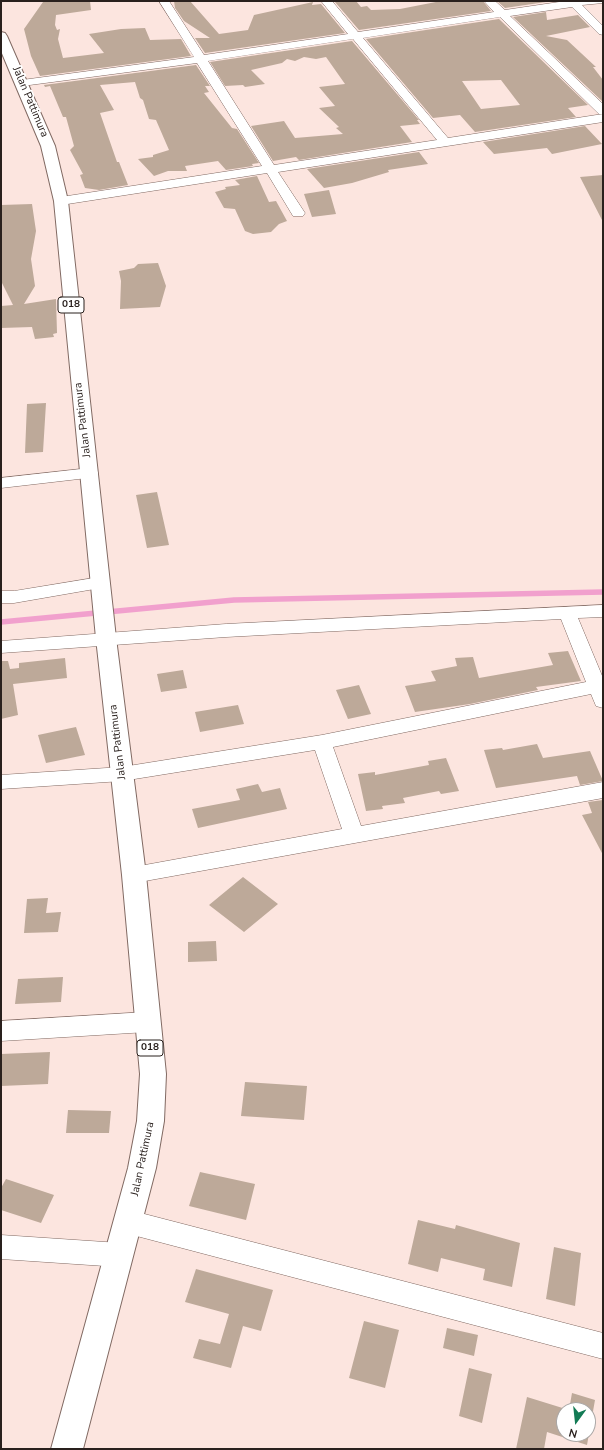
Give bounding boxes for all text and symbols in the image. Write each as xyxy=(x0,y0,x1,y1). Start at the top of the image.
street label: Jalan Pattimura xyxy=(9,65,51,139)
road number: 018 xyxy=(58,297,84,313)
street label: Jalan Pattimura xyxy=(72,382,94,458)
street label: Jalan Pattimura xyxy=(107,704,129,780)
road number: 018 xyxy=(137,1040,163,1056)
street label: Jalan Pattimura xyxy=(129,1121,157,1197)
north arrow xyxy=(556,1402,596,1442)
text: N xyxy=(567,1425,579,1441)

